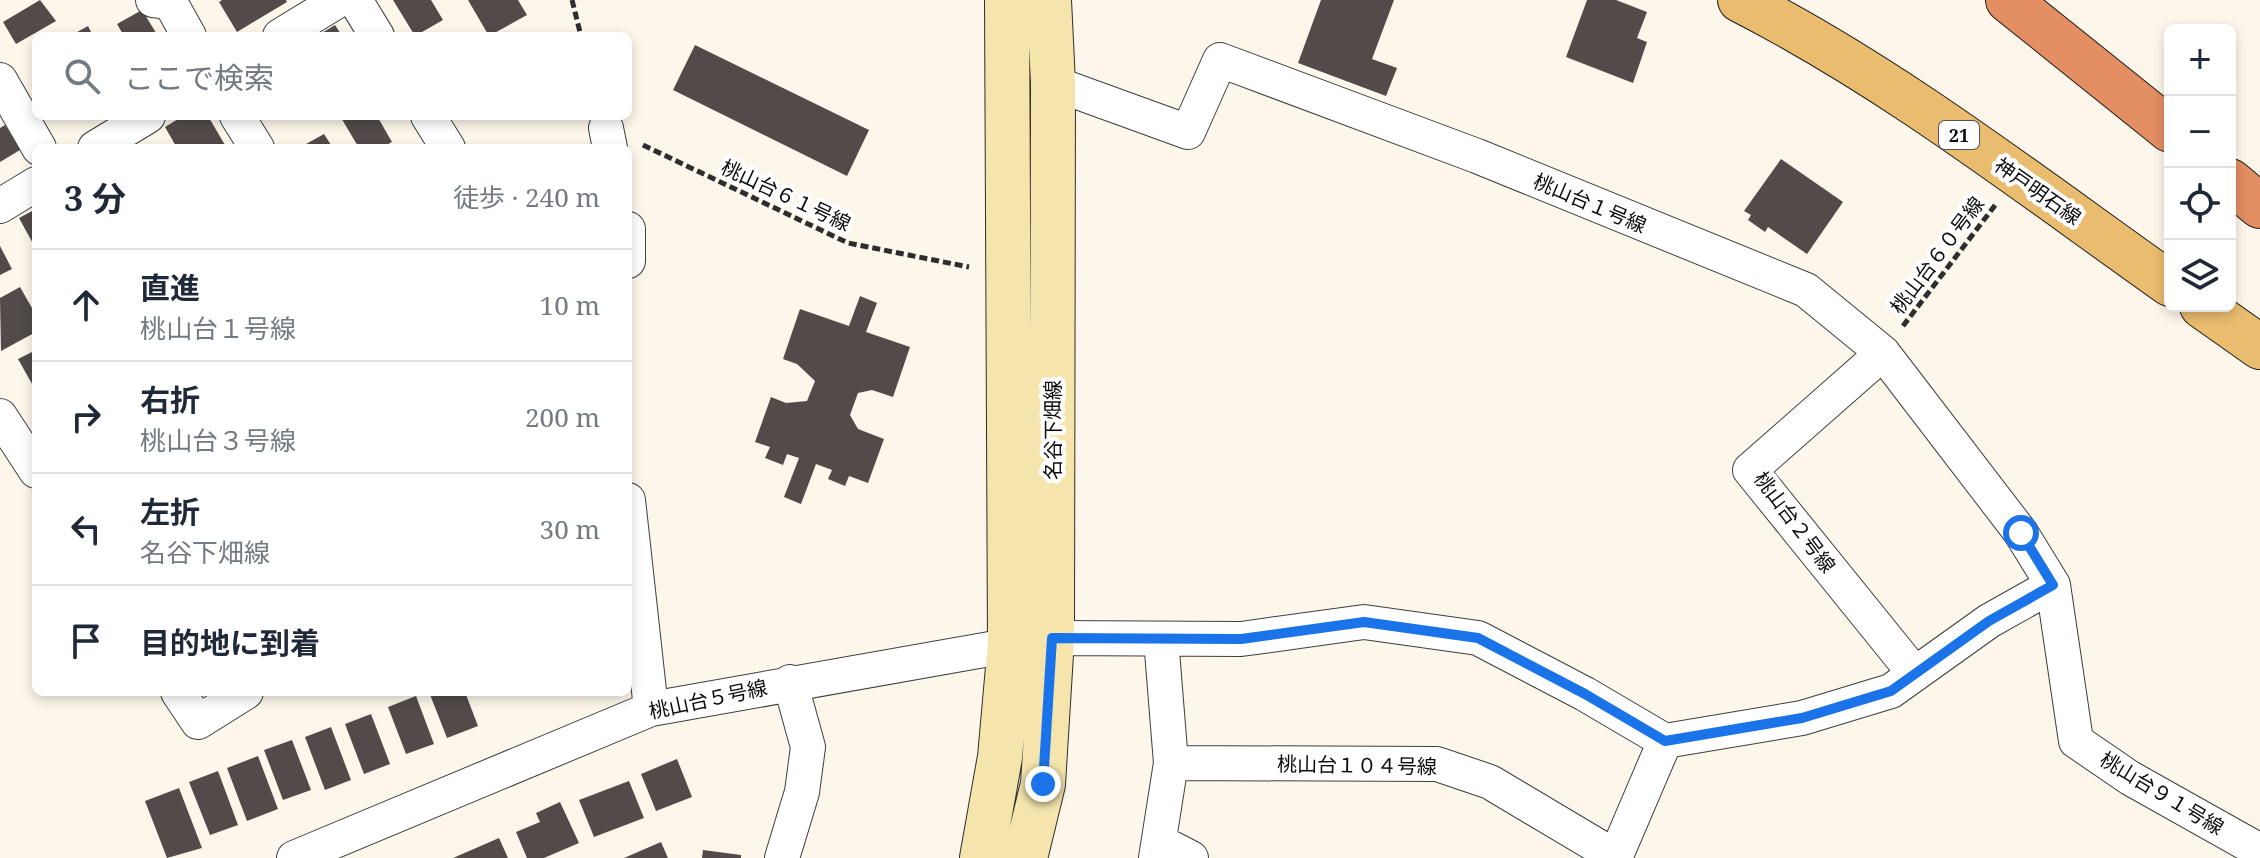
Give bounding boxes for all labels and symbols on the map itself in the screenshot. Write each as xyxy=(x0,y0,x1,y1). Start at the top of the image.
road number: 21 xyxy=(1939,121,1979,149)
street label: 神戸明石線 xyxy=(1989,151,2087,231)
street label: 桃山台６１号線 xyxy=(717,153,855,237)
street label: 桃山台１号線 xyxy=(1529,167,1651,239)
street label: 桃山台６０号線 xyxy=(1884,191,1990,319)
street label: 名谷下畑線 xyxy=(1039,380,1066,480)
street label: 桃山台２号線 xyxy=(1748,466,1842,578)
route start xyxy=(2003,515,2039,551)
street label: 桃山台５号線 xyxy=(647,673,769,725)
street label: 桃山台９１号線 xyxy=(2095,745,2229,841)
street label: 桃山台１０４号線 xyxy=(1277,750,1437,780)
route end xyxy=(1025,766,1061,802)

